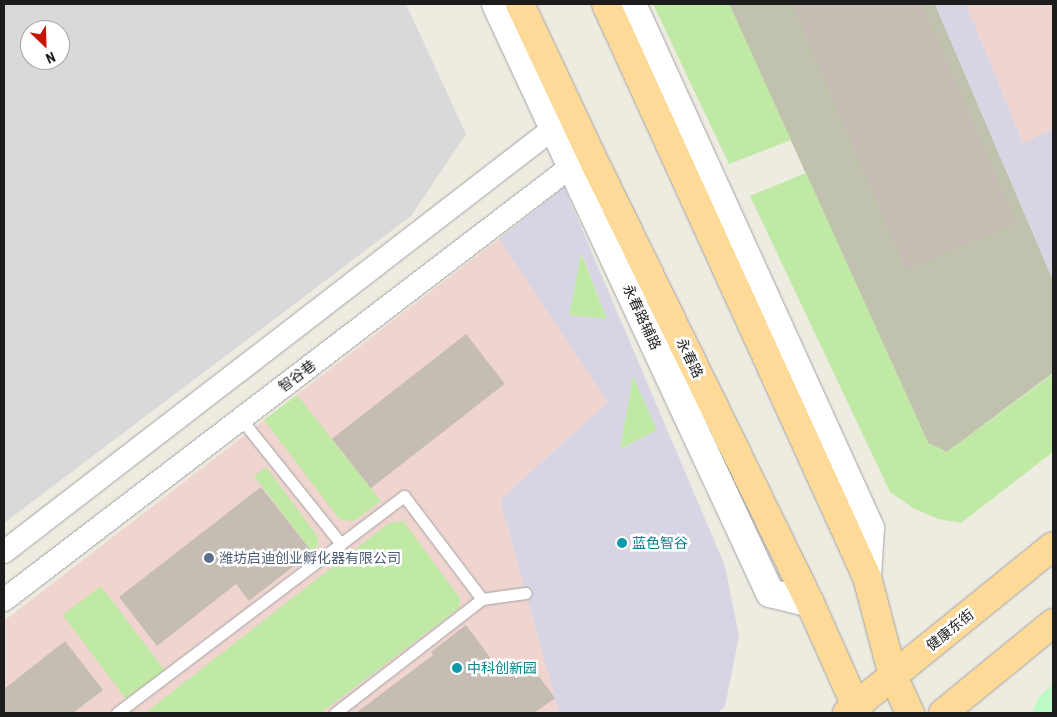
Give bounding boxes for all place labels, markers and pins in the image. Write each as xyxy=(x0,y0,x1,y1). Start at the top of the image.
place label: 蓝色智谷 xyxy=(632,535,688,551)
marker: 蓝色智谷 xyxy=(616,537,628,549)
place label: 潍坊启迪创业孵化器有限公司 xyxy=(219,550,401,566)
marker: 潍坊启迪创业孵化器有限公司 xyxy=(203,552,215,564)
place label: 中科创新园 xyxy=(467,660,537,676)
marker: 中科创新园 xyxy=(451,662,463,674)

